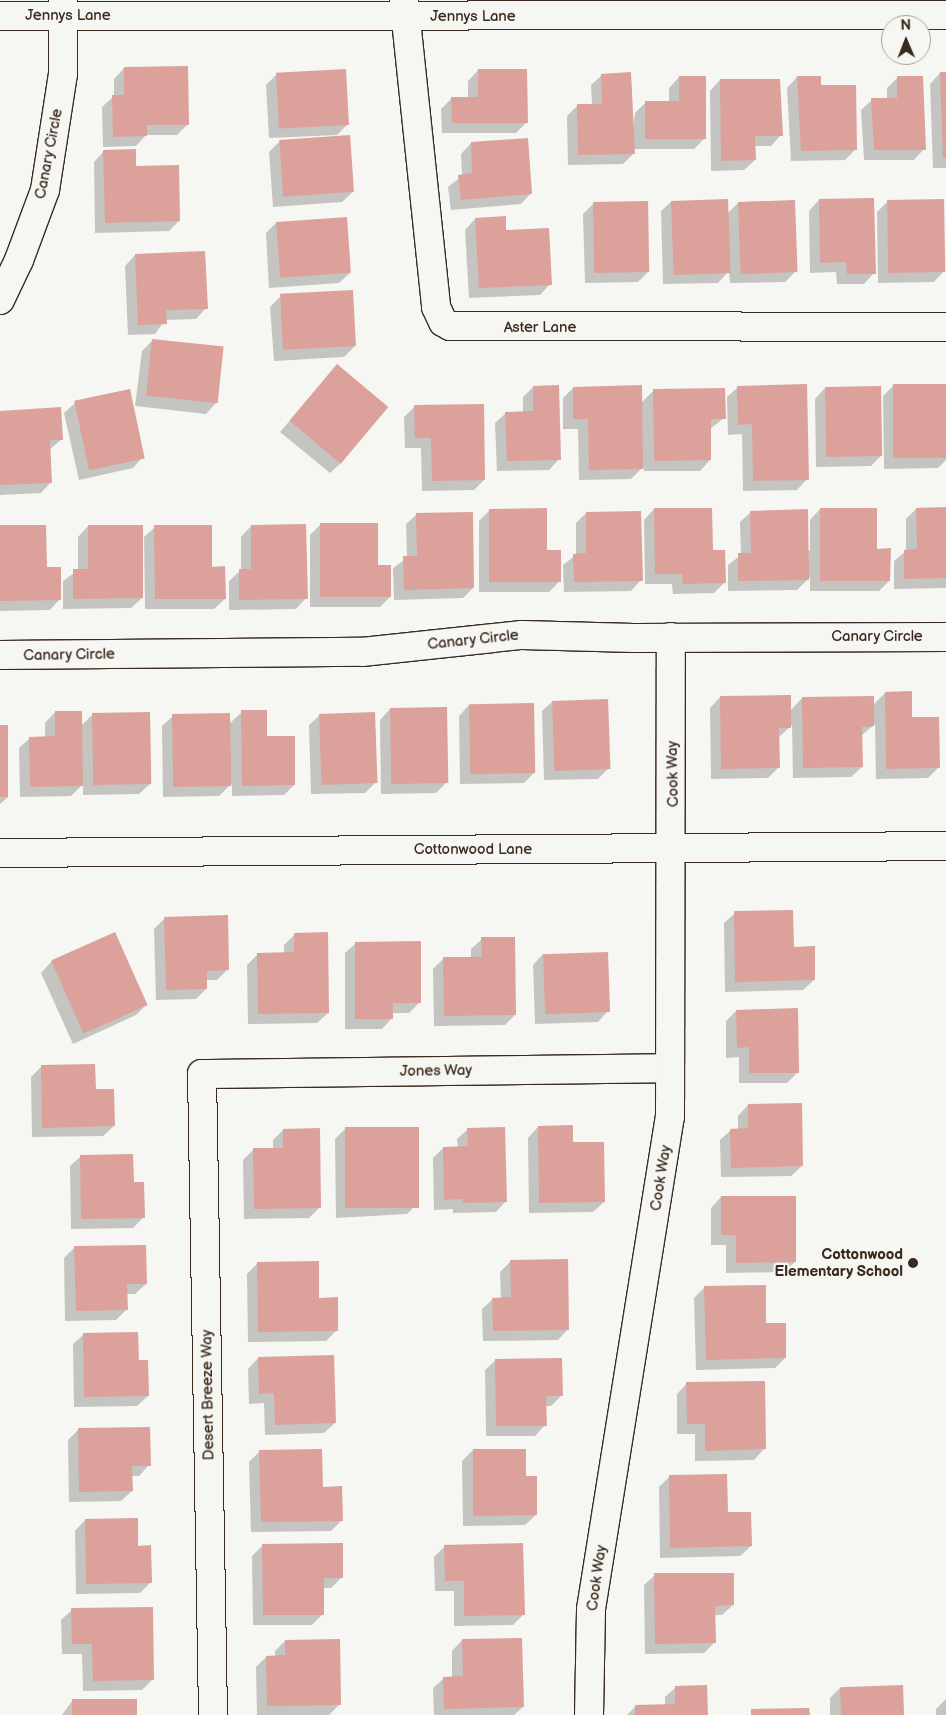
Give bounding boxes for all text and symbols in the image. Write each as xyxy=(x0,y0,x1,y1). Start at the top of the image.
street label: Jennys Lane xyxy=(25,7,111,25)
street label: Jennys Lane xyxy=(430,8,516,26)
north arrow xyxy=(881,15,931,65)
text: N xyxy=(900,17,911,34)
street label: Canary Circle xyxy=(31,107,67,201)
street label: Aster Lane xyxy=(504,319,576,337)
street label: Canary Circle xyxy=(426,626,520,654)
street label: Canary Circle xyxy=(831,628,923,646)
street label: Canary Circle xyxy=(23,645,115,665)
street label: Cook Way xyxy=(663,740,683,808)
street label: Cottonwood Lane xyxy=(414,841,532,859)
street label: Jones Way xyxy=(399,1061,473,1081)
street label: Cook Way xyxy=(647,1143,675,1213)
place label: Cottonwood Elementary School xyxy=(774,1245,903,1280)
marker: Cottonwood Elementary School xyxy=(907,1257,919,1269)
street label: Desert Breeze Way xyxy=(198,1329,218,1461)
street label: Cook Way xyxy=(583,1543,611,1613)

